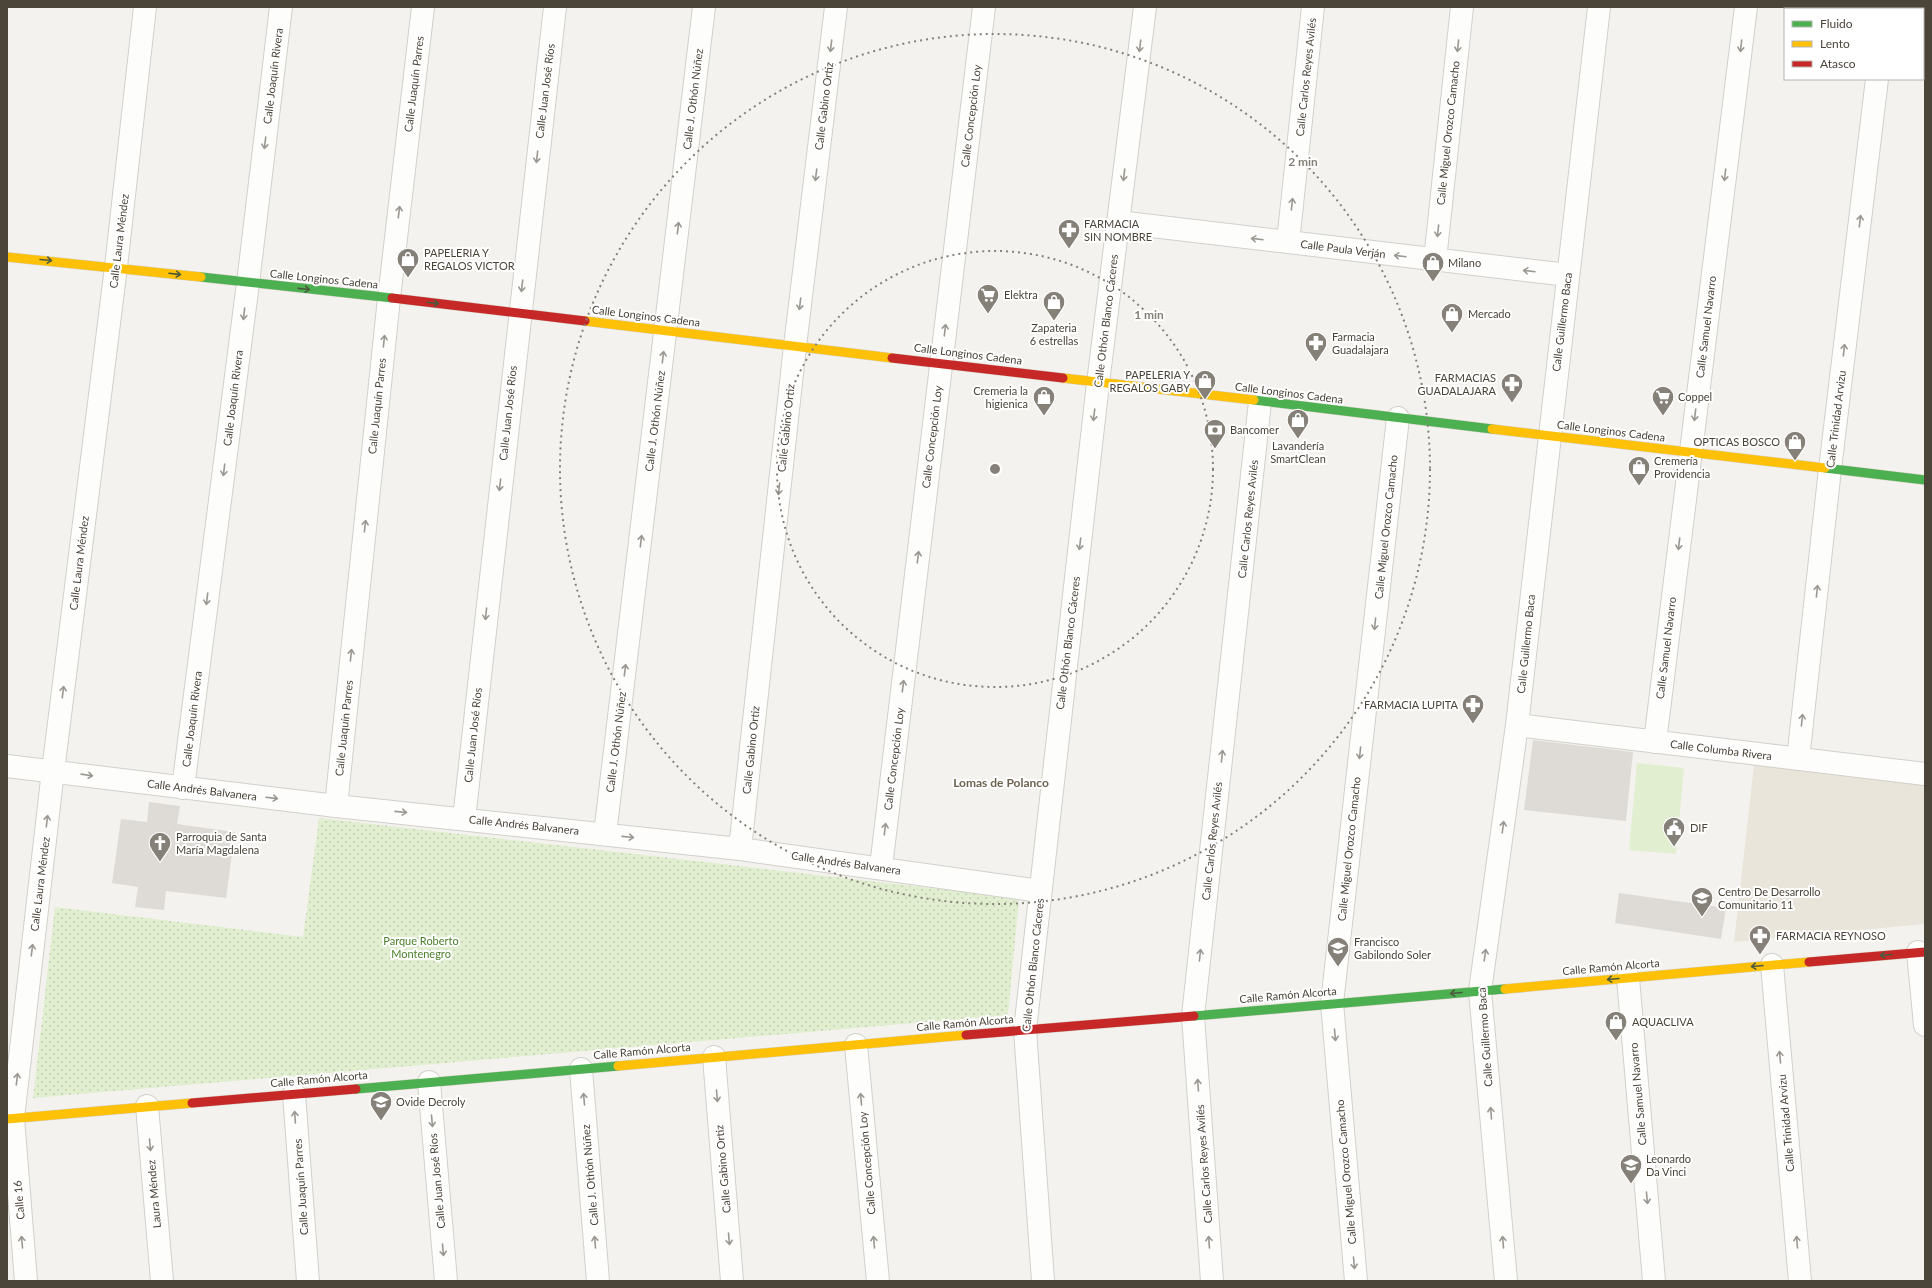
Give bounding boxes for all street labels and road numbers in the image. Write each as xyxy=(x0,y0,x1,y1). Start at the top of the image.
street label: Calle Carlos Reyes Avilés xyxy=(1293,17,1318,137)
street label: Calle Joaquín Rivera xyxy=(260,27,285,125)
street label: Calle Juaquín Parres xyxy=(401,35,426,133)
street label: Calle Juan José Ríos xyxy=(532,42,557,139)
street label: Calle J. Othón Núñez xyxy=(680,48,705,150)
street label: Calle Miguel Orozco Camacho xyxy=(1433,60,1462,206)
street label: Calle Gabino Ortiz xyxy=(812,61,835,151)
street label: Calle Concepción Loy xyxy=(958,63,983,168)
street label: Calle Laura Méndez xyxy=(106,193,131,289)
street label: Calle Paula Verján xyxy=(1300,237,1386,260)
street label: Calle Othón Blanco Cáceres xyxy=(1091,253,1120,388)
street label: Calle Longinos Cadena xyxy=(269,266,379,291)
street label: Calle Guillermo Baca xyxy=(1549,272,1574,372)
street label: Calle Samuel Navarro xyxy=(1693,275,1718,379)
street label: Calle Longinos Cadena xyxy=(591,302,701,329)
street label: Calle Longinos Cadena xyxy=(913,340,1023,367)
street label: Calle Joaquín Rivera xyxy=(220,349,245,447)
street label: Calle Juaquín Parres xyxy=(365,357,388,455)
street label: Calle Juan José Ríos xyxy=(496,365,519,461)
street label: Calle Trinidad Arvizu xyxy=(1823,369,1848,468)
street label: Calle J. Othón Núñez xyxy=(642,370,667,472)
street label: Calle Longinos Cadena xyxy=(1234,379,1344,406)
street label: Calle Gabino Ortiz xyxy=(774,383,797,473)
street label: Calle Concepción Loy xyxy=(919,384,944,489)
street label: Calle Longinos Cadena xyxy=(1556,417,1666,444)
street label: Calle Miguel Orozco Camacho xyxy=(1371,454,1400,600)
street label: Calle Carlos Reyes Avilés xyxy=(1235,459,1260,579)
street label: Calle Laura Méndez xyxy=(66,515,91,611)
street label: Calle Othón Blanco Cáceres xyxy=(1053,575,1082,710)
street label: Calle Guillermo Baca xyxy=(1514,594,1537,694)
street label: Calle Samuel Navarro xyxy=(1653,596,1678,700)
street label: Calle Joaquín Rivera xyxy=(179,670,204,768)
street label: Calle Juaquín Parres xyxy=(332,679,355,777)
street label: Calle Juan José Ríos xyxy=(461,687,484,783)
street label: Calle J. Othón Núñez xyxy=(603,691,628,793)
street label: Calle Gabino Ortiz xyxy=(739,705,762,795)
street label: Calle Concepción Loy xyxy=(881,706,906,811)
street label: Calle Columba Rivera xyxy=(1669,737,1773,762)
street label: Calle Andrés Balvanera xyxy=(146,776,258,803)
street label: Calle Miguel Orozco Camacho xyxy=(1334,776,1363,922)
street label: Calle Carlos Reyes Avilés xyxy=(1199,781,1224,901)
street label: Calle Andrés Balvanera xyxy=(468,812,580,837)
street label: Calle Laura Méndez xyxy=(27,836,52,932)
street label: Calle Andrés Balvanera xyxy=(790,848,902,877)
street label: Calle Othón Blanco Cáceres xyxy=(1019,897,1046,1032)
street label: Calle Ramón Alcorta xyxy=(1562,956,1660,977)
street label: Calle Ramón Alcorta xyxy=(1239,984,1337,1005)
street label: Calle Guillermo Baca xyxy=(1475,987,1494,1087)
street label: Calle Ramón Alcorta xyxy=(916,1012,1014,1033)
street label: Calle Ramón Alcorta xyxy=(593,1040,691,1061)
street label: Calle Samuel Navarro xyxy=(1627,1042,1648,1146)
street label: Calle Ramón Alcorta xyxy=(270,1068,368,1089)
street label: Calle Trinidad Arvizu xyxy=(1775,1074,1796,1172)
street label: Calle Miguel Orozco Camacho xyxy=(1333,1099,1358,1245)
street label: Calle Carlos Reyes Avilés xyxy=(1193,1104,1214,1224)
street label: Calle Concepción Loy xyxy=(855,1111,877,1215)
street label: Calle J. Othón Núñez xyxy=(579,1124,600,1226)
street label: Calle Gabino Ortiz xyxy=(712,1124,733,1214)
street label: Calle Juan José Ríos xyxy=(426,1133,447,1229)
street label: Calle Juaquín Parres xyxy=(291,1138,310,1236)
street label: Laura Méndez xyxy=(144,1159,163,1229)
street label: Calle 16 xyxy=(10,1180,27,1220)

